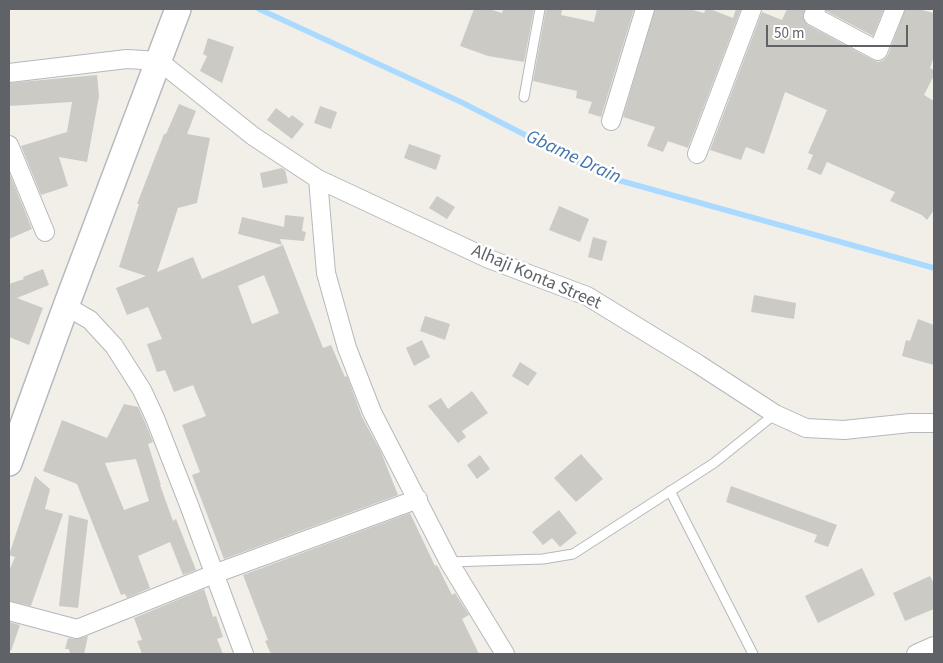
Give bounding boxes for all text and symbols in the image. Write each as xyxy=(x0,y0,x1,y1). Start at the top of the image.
scale bar xyxy=(768,15,910,47)
text: 50 m xyxy=(774,23,804,44)
water label: Gbame Drain xyxy=(522,126,624,190)
street label: Alhaji Konta Street xyxy=(468,241,604,315)

